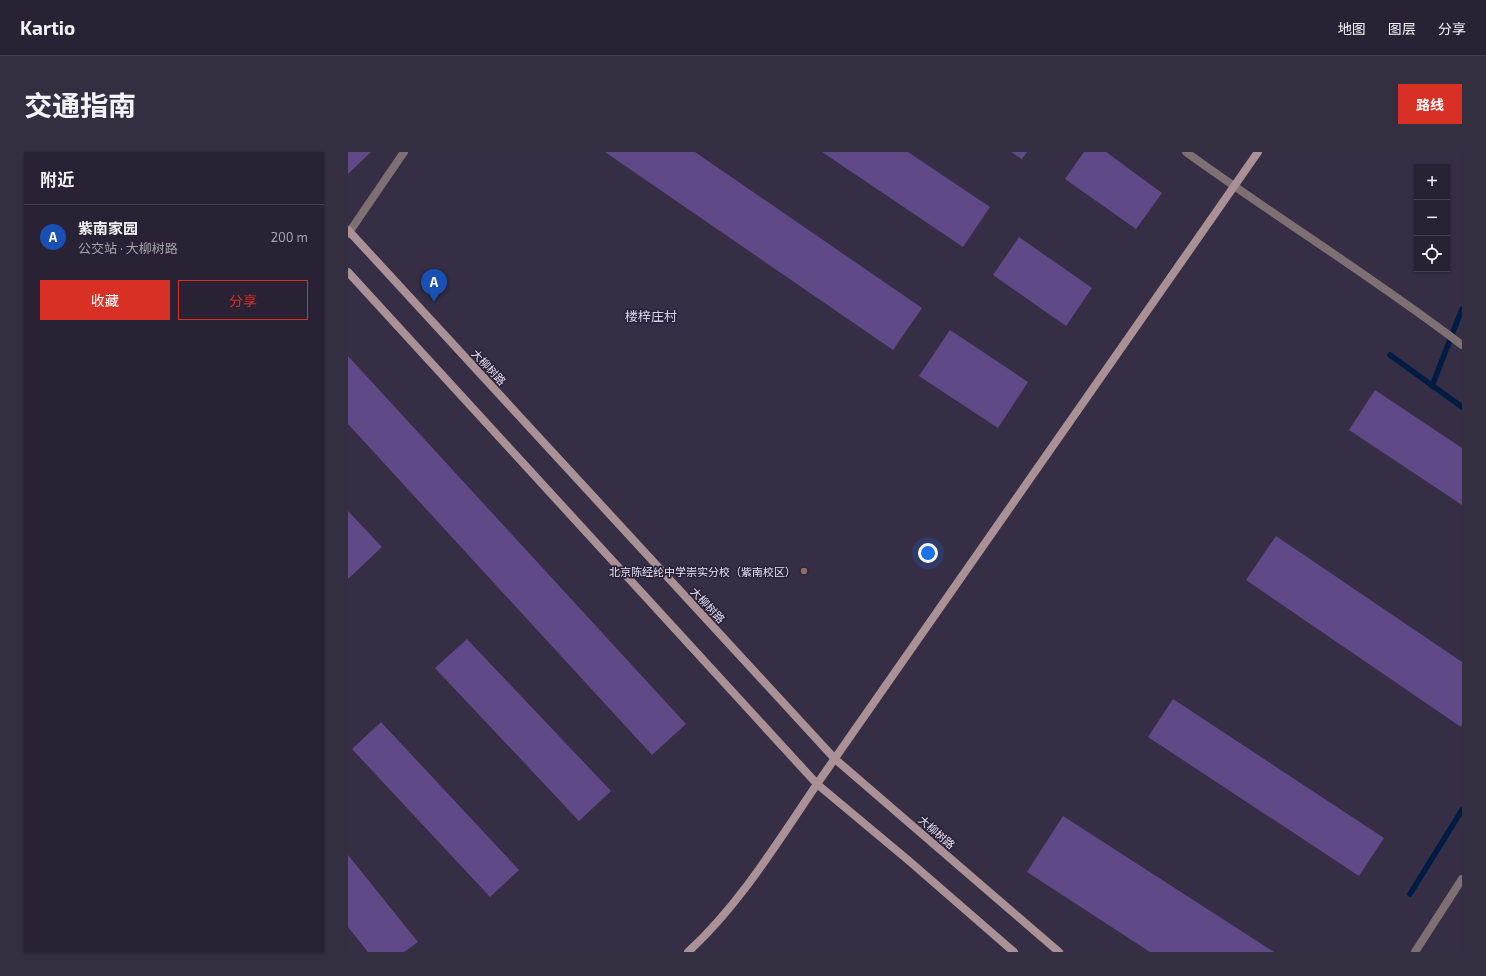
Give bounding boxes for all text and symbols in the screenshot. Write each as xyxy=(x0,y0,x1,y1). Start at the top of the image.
text: Kartio xyxy=(20,16,75,39)
text: 地图 xyxy=(1338,20,1366,37)
text: 图层 xyxy=(1388,20,1416,37)
text: 分享 xyxy=(1438,20,1466,37)
button: 路线 xyxy=(1398,84,1462,124)
text: 交通指南 xyxy=(24,88,136,122)
map controls xyxy=(1414,164,1450,272)
button: + xyxy=(1414,164,1450,200)
text: 附近 xyxy=(40,169,74,189)
button: − xyxy=(1414,200,1450,236)
text: 紫南家园 xyxy=(78,219,138,237)
text: A xyxy=(49,229,57,245)
text: 200 m xyxy=(271,229,308,245)
button: locate xyxy=(1414,236,1450,272)
text: 公交站 · 大柳树路 xyxy=(78,240,178,256)
pin: A xyxy=(421,269,447,302)
button: 收藏 xyxy=(40,280,170,320)
button: 分享 xyxy=(178,280,308,320)
district label: 楼梓庄村 xyxy=(625,308,677,324)
street label: 大柳树路 xyxy=(469,346,509,388)
your location xyxy=(918,543,938,563)
place label: 北京陈经纶中学崇实分校（紫南校区） xyxy=(609,565,796,578)
marker: 北京陈经纶中学崇实分校（紫南校区） xyxy=(799,566,809,576)
street label: 大柳树路 xyxy=(688,584,728,626)
street label: 大柳树路 xyxy=(916,813,958,851)

